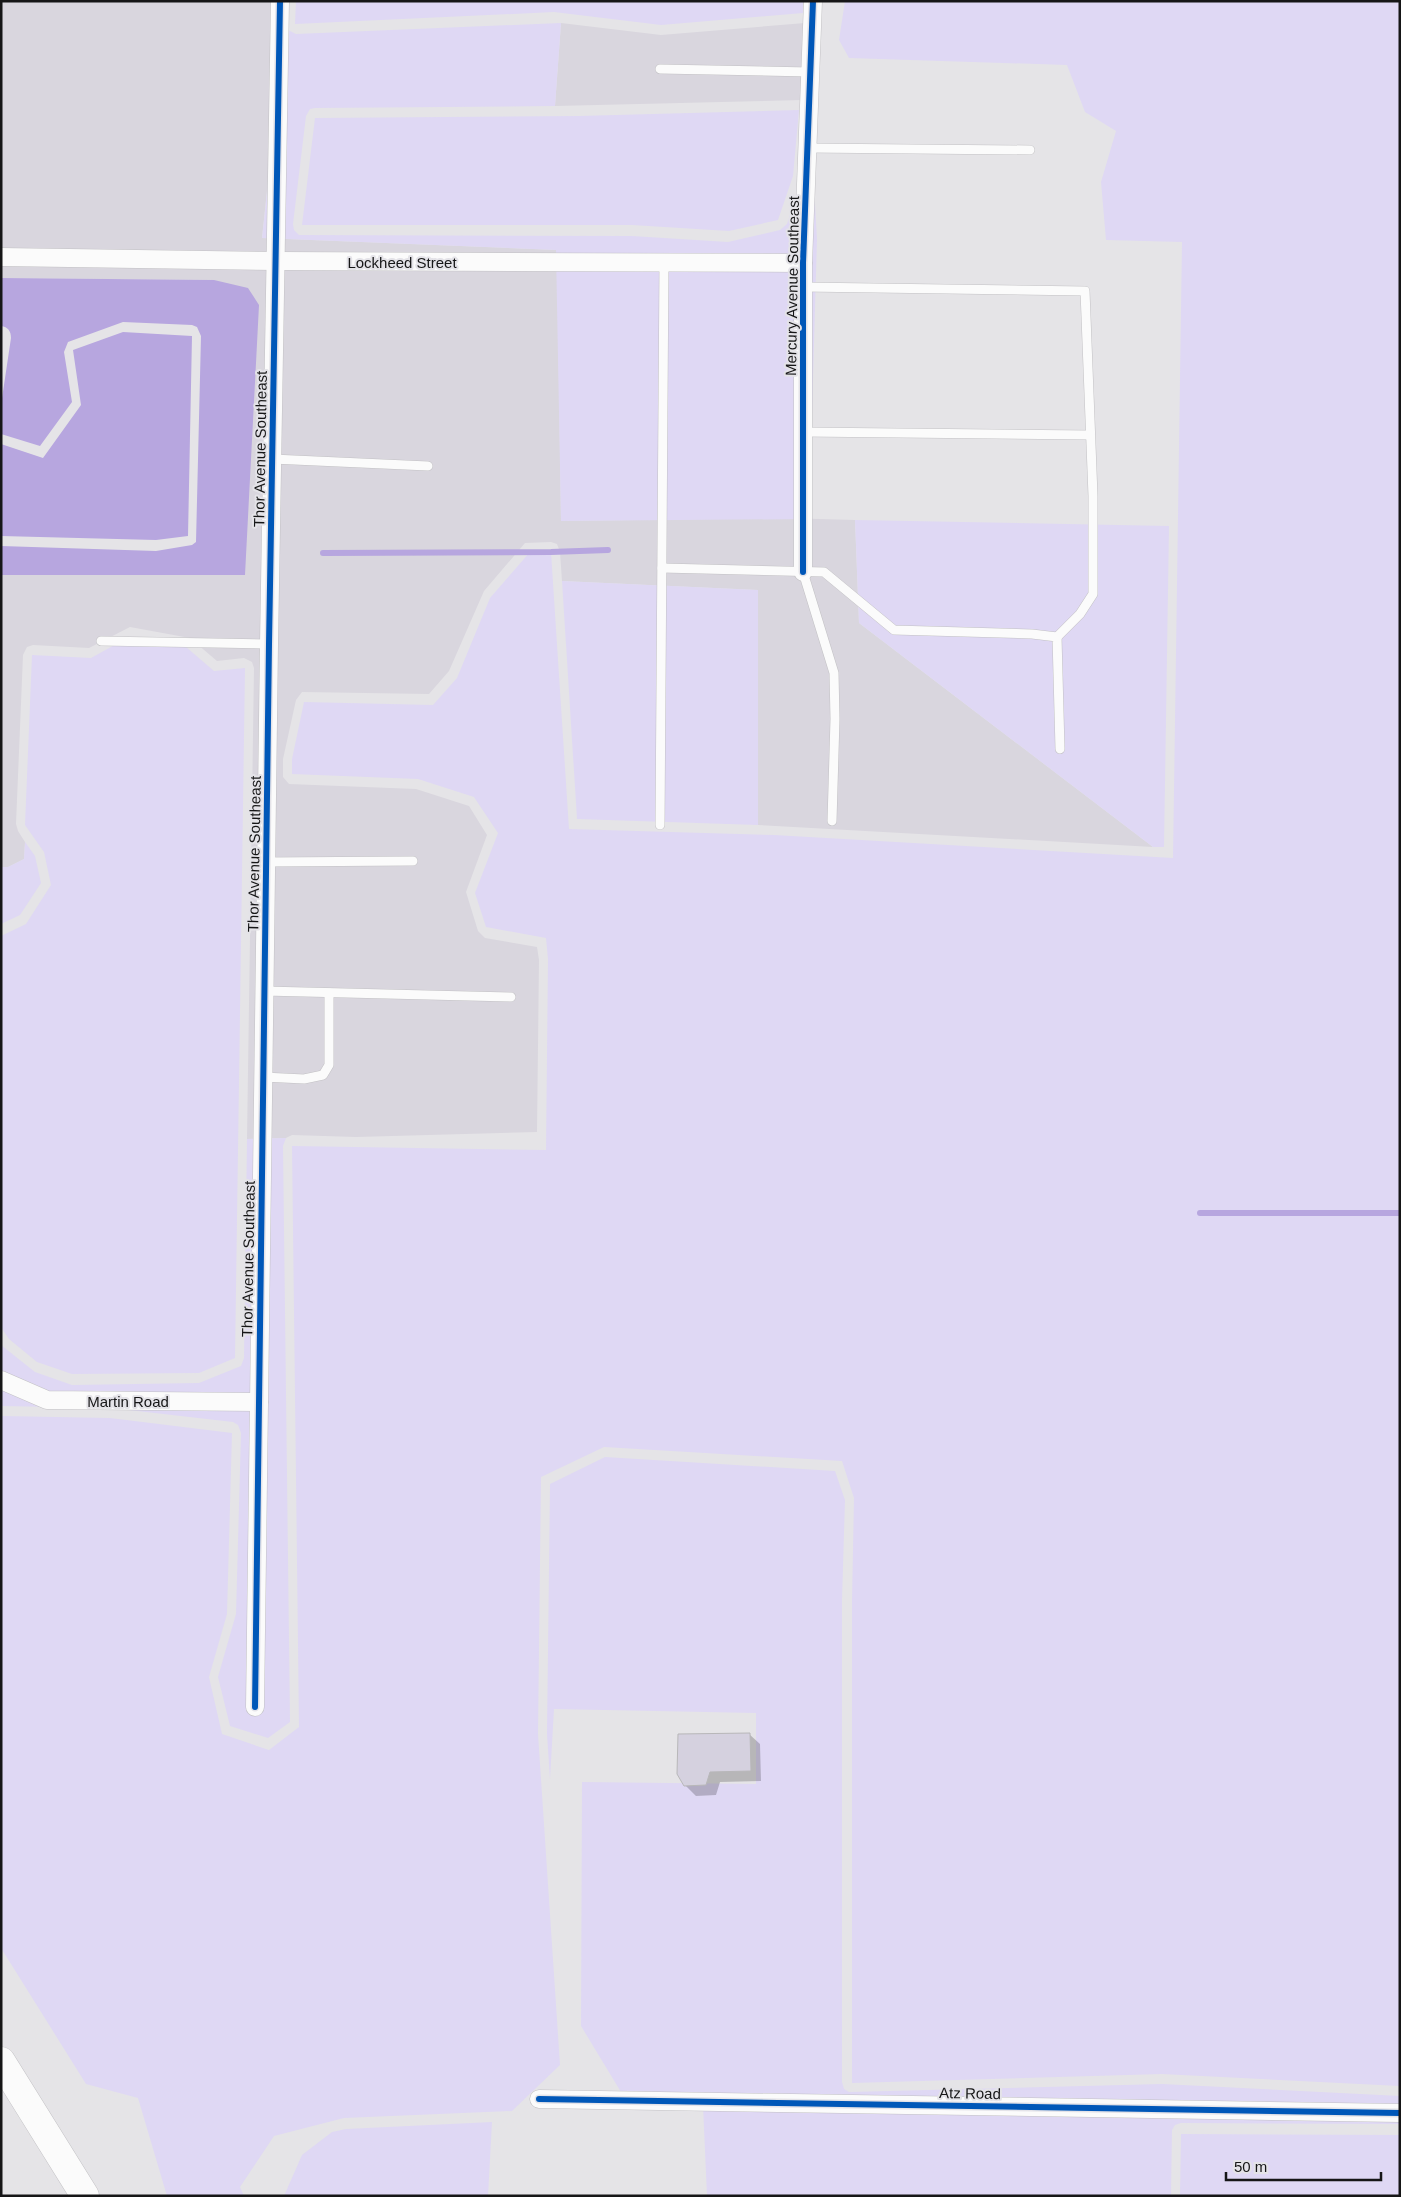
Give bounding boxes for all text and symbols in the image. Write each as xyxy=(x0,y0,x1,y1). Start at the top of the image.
street label: Mercury Avenue Southeast xyxy=(782,195,802,376)
street label: Lockheed Street xyxy=(347,254,457,271)
street label: Thor Avenue Southeast xyxy=(250,370,270,527)
street label: Thor Avenue Southeast xyxy=(244,775,264,932)
street label: Thor Avenue Southeast xyxy=(238,1180,258,1337)
street label: Martin Road xyxy=(87,1393,169,1410)
street label: Atz Road xyxy=(939,2084,1001,2102)
scale bar xyxy=(1226,2150,1381,2182)
text: 50 m xyxy=(1234,2158,1267,2175)

